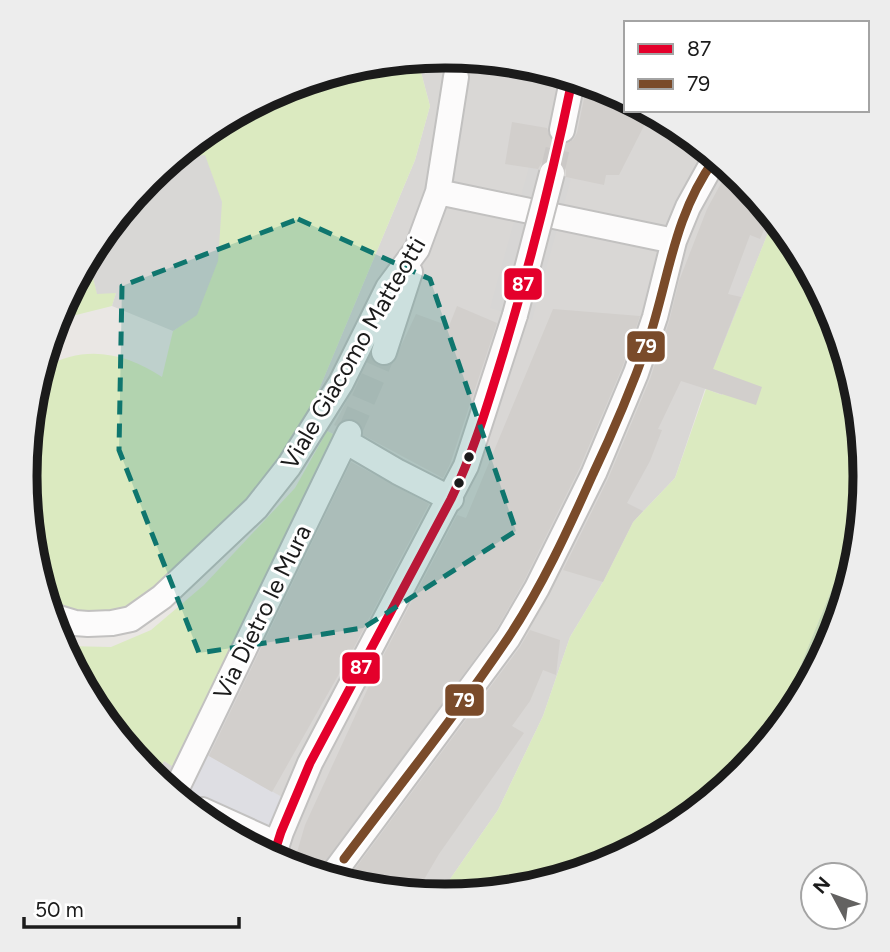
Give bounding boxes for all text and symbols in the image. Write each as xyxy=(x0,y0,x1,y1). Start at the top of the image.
legend xyxy=(624,21,869,112)
text: 87 xyxy=(687,36,711,61)
text: 79 xyxy=(687,71,710,96)
street label: Viale Giacomo Matteotti xyxy=(275,232,431,474)
line badge: 87 xyxy=(503,267,543,301)
text: 87 xyxy=(512,273,534,296)
line badge: 79 xyxy=(626,330,666,363)
text: 79 xyxy=(635,335,657,358)
unlabelled marker xyxy=(462,450,476,464)
unlabelled marker xyxy=(452,476,466,490)
street label: Via Dietro le Mura xyxy=(207,520,317,704)
line badge: 87 xyxy=(341,651,381,685)
text: 87 xyxy=(350,656,372,679)
line badge: 79 xyxy=(444,683,485,717)
text: 79 xyxy=(453,689,475,712)
north arrow xyxy=(799,861,869,931)
text: N xyxy=(808,872,835,898)
scale bar xyxy=(24,886,240,930)
text: 50 m xyxy=(35,897,84,922)

